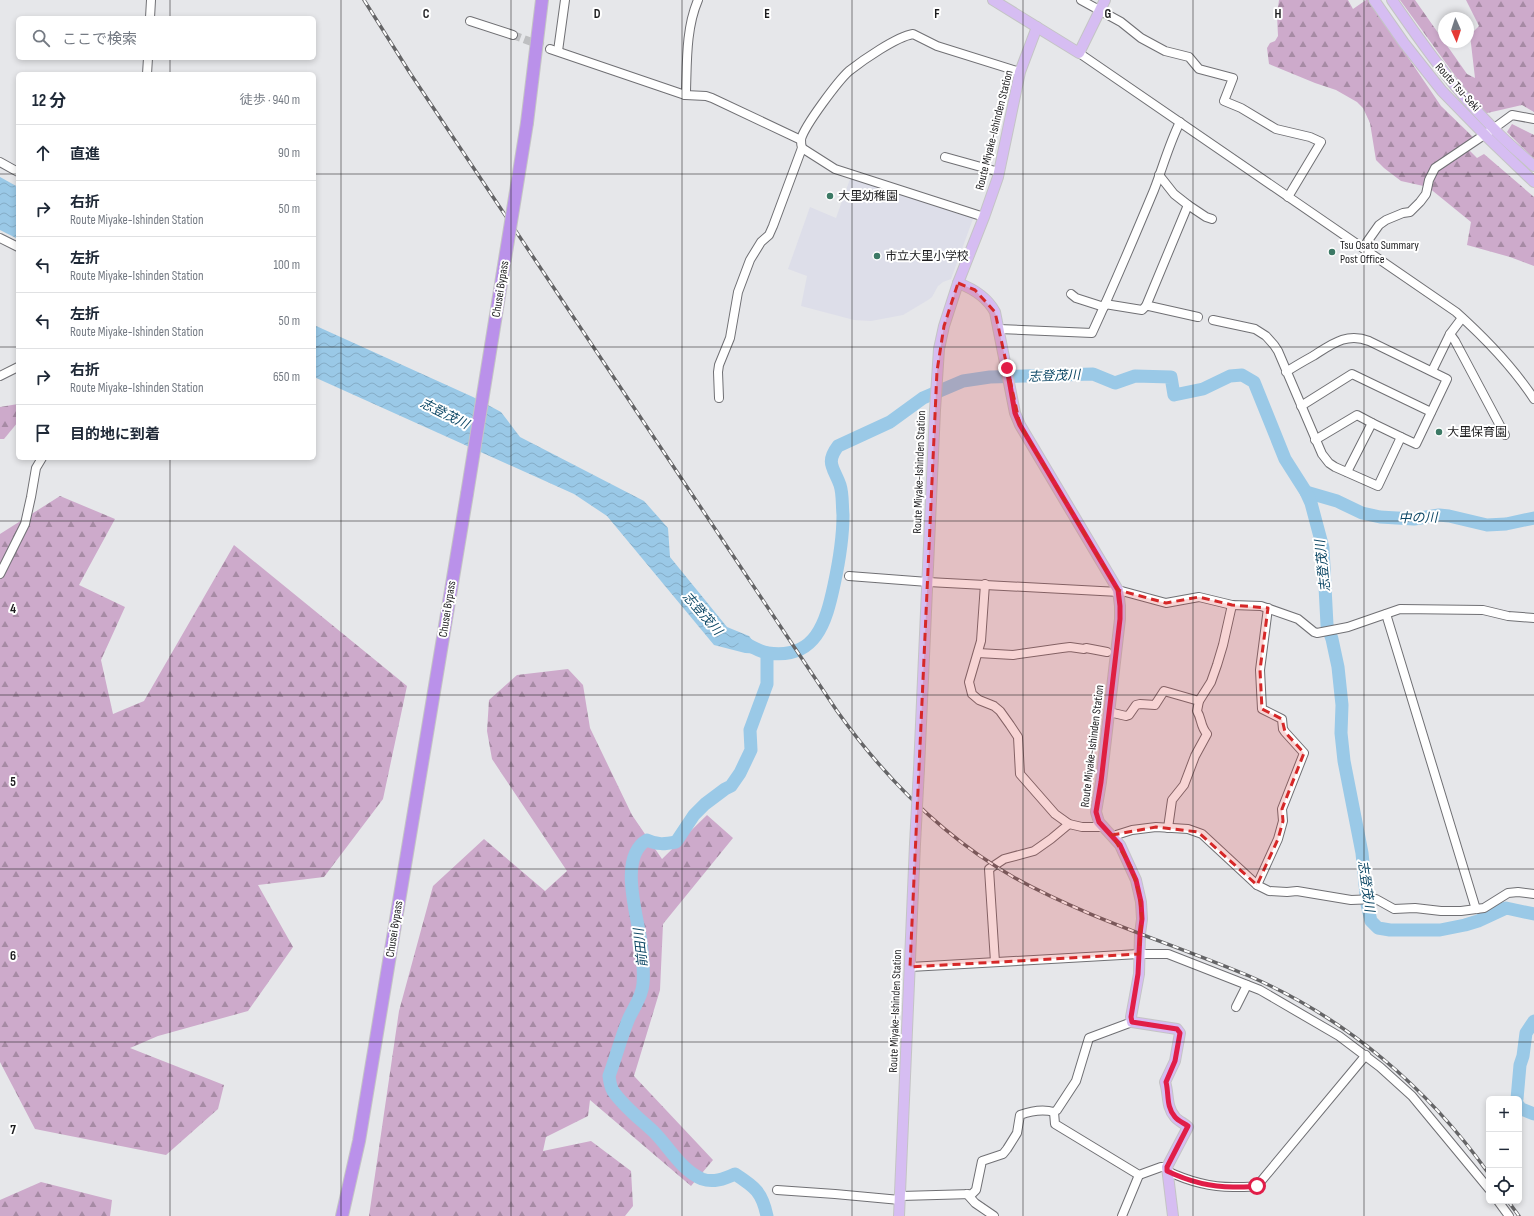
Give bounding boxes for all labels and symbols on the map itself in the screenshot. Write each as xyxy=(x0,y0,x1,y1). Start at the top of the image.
text: C xyxy=(423,6,430,22)
text: D xyxy=(594,6,601,22)
text: E xyxy=(764,6,770,22)
text: F xyxy=(934,6,940,22)
text: G xyxy=(1105,6,1112,22)
text: H xyxy=(1275,6,1282,22)
north arrow xyxy=(1438,12,1474,48)
street label: Route Tsu-Seki xyxy=(1432,60,1483,115)
street label: Route Miyake-Ishinden Station xyxy=(972,69,1017,192)
place label: 大里幼稚園 xyxy=(838,189,898,204)
marker: 大里幼稚園 xyxy=(825,191,835,201)
place label: Tsu Osato Summary Post Office xyxy=(1340,238,1419,267)
marker: Tsu Osato Summary Post Office xyxy=(1327,247,1337,257)
place label: 市立大里小学校 xyxy=(885,249,969,264)
marker: 市立大里小学校 xyxy=(872,251,882,261)
street label: Chusei Bypass xyxy=(489,260,512,318)
route end xyxy=(998,359,1016,377)
water label: 志登茂川 xyxy=(1028,367,1082,385)
water label: 志登茂川 xyxy=(418,395,473,433)
street label: Route Miyake-Ishinden Station xyxy=(910,410,929,534)
place label: 大里保育園 xyxy=(1447,425,1507,440)
marker: 大里保育園 xyxy=(1434,427,1444,437)
water label: 中の川 xyxy=(1398,510,1440,526)
water label: 志登茂川 xyxy=(1312,537,1334,593)
street label: Chusei Bypass xyxy=(436,580,459,638)
water label: 志登茂川 xyxy=(679,589,727,640)
text: 4 xyxy=(10,601,16,617)
street label: Route Miyake-Ishinden Station xyxy=(1078,684,1107,808)
text: 5 xyxy=(10,774,16,790)
water label: 志登茂川 xyxy=(1354,859,1378,915)
street label: Chusei Bypass xyxy=(383,900,406,958)
water label: 前田川 xyxy=(631,926,651,968)
text: 6 xyxy=(10,948,16,964)
street label: Route Miyake-Ishinden Station xyxy=(886,949,905,1073)
text: 7 xyxy=(10,1122,16,1138)
route start xyxy=(1248,1177,1266,1195)

